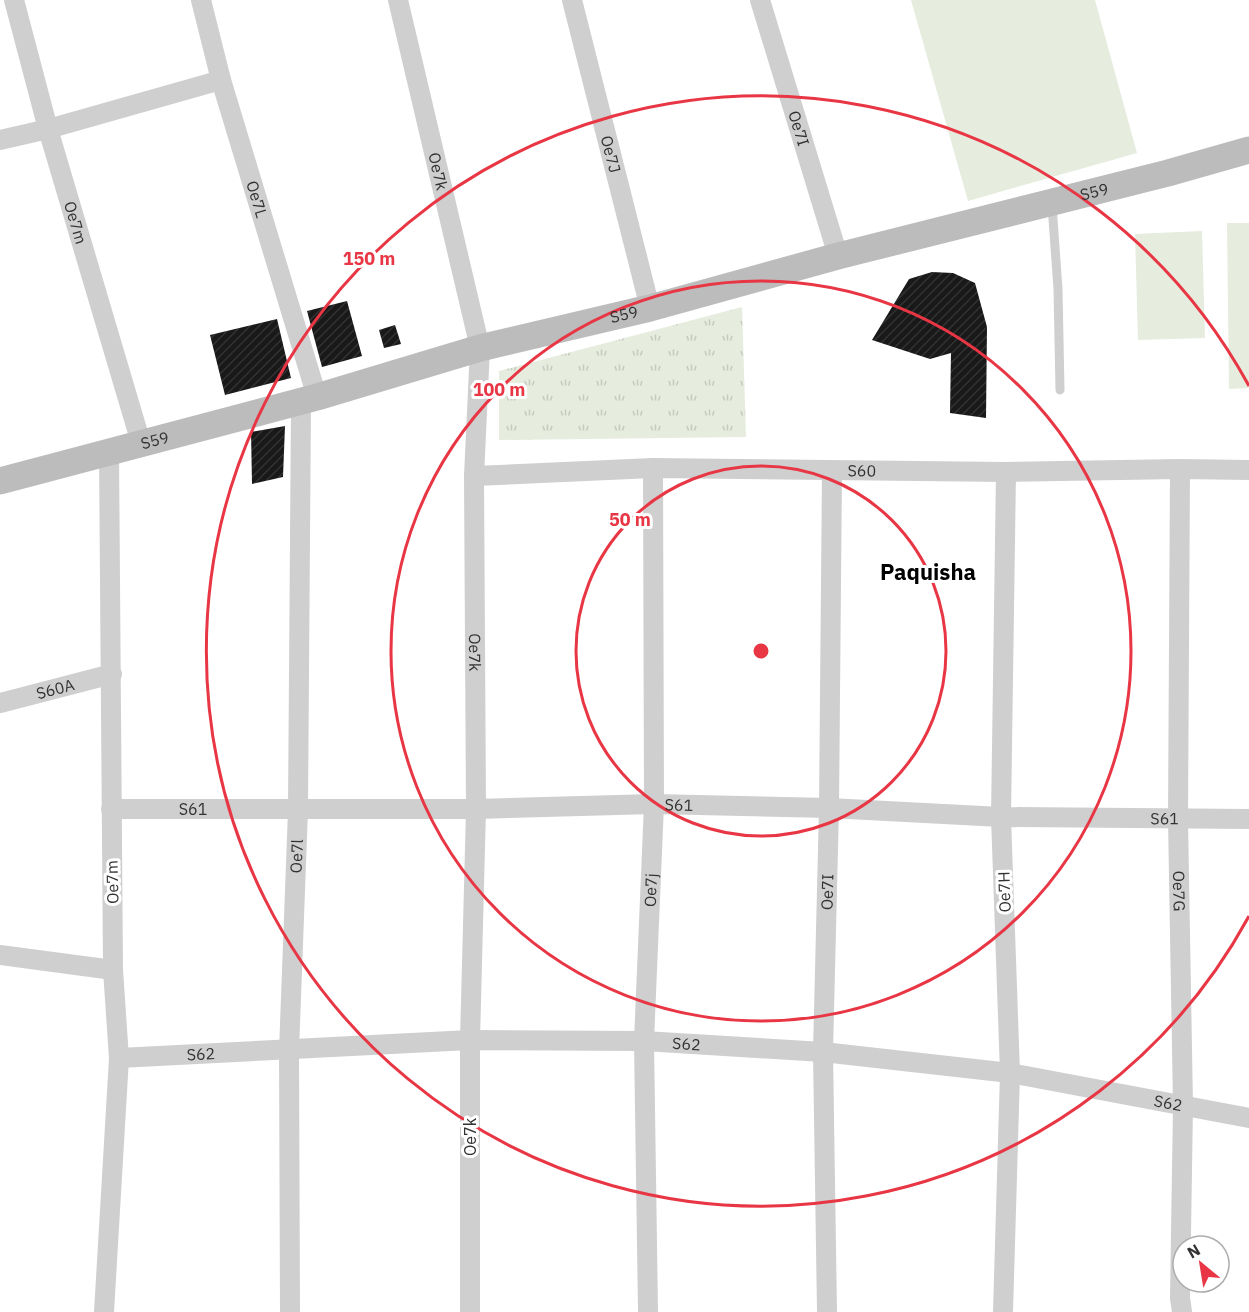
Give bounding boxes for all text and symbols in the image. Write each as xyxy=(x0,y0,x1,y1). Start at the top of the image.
street label: Oe7I xyxy=(784,108,814,148)
street label: Oe7J xyxy=(597,133,625,175)
street label: Oe7k xyxy=(424,150,453,193)
street label: Oe7L xyxy=(242,178,272,220)
street label: S59 xyxy=(1078,178,1110,205)
street label: Oe7m xyxy=(60,199,92,246)
text: 150 m xyxy=(343,247,395,270)
street label: S59 xyxy=(608,301,640,327)
text: 100 m xyxy=(473,378,525,401)
street label: S59 xyxy=(138,427,171,453)
street label: S60 xyxy=(847,460,876,481)
text: 50 m xyxy=(609,508,651,531)
district label: Paquisha xyxy=(880,557,976,586)
street label: Oe7k xyxy=(465,633,485,672)
centre of rings xyxy=(751,641,771,661)
street label: S60A xyxy=(34,674,76,703)
street label: S61 xyxy=(664,794,693,815)
street label: S61 xyxy=(179,799,207,819)
street label: S61 xyxy=(1150,808,1179,828)
street label: Oe7l xyxy=(286,839,307,874)
street label: Oe7m xyxy=(102,860,122,904)
street label: Oe7G xyxy=(1169,870,1190,912)
street label: Oe7H xyxy=(993,871,1015,913)
street label: Oe7j xyxy=(640,873,661,907)
street label: Oe7I xyxy=(816,874,837,910)
street label: S62 xyxy=(672,1033,701,1054)
street label: S62 xyxy=(186,1043,216,1065)
street label: S62 xyxy=(1152,1090,1184,1115)
street label: Oe7k xyxy=(460,1117,480,1156)
north arrow xyxy=(1171,1234,1231,1294)
text: N xyxy=(1183,1239,1204,1263)

